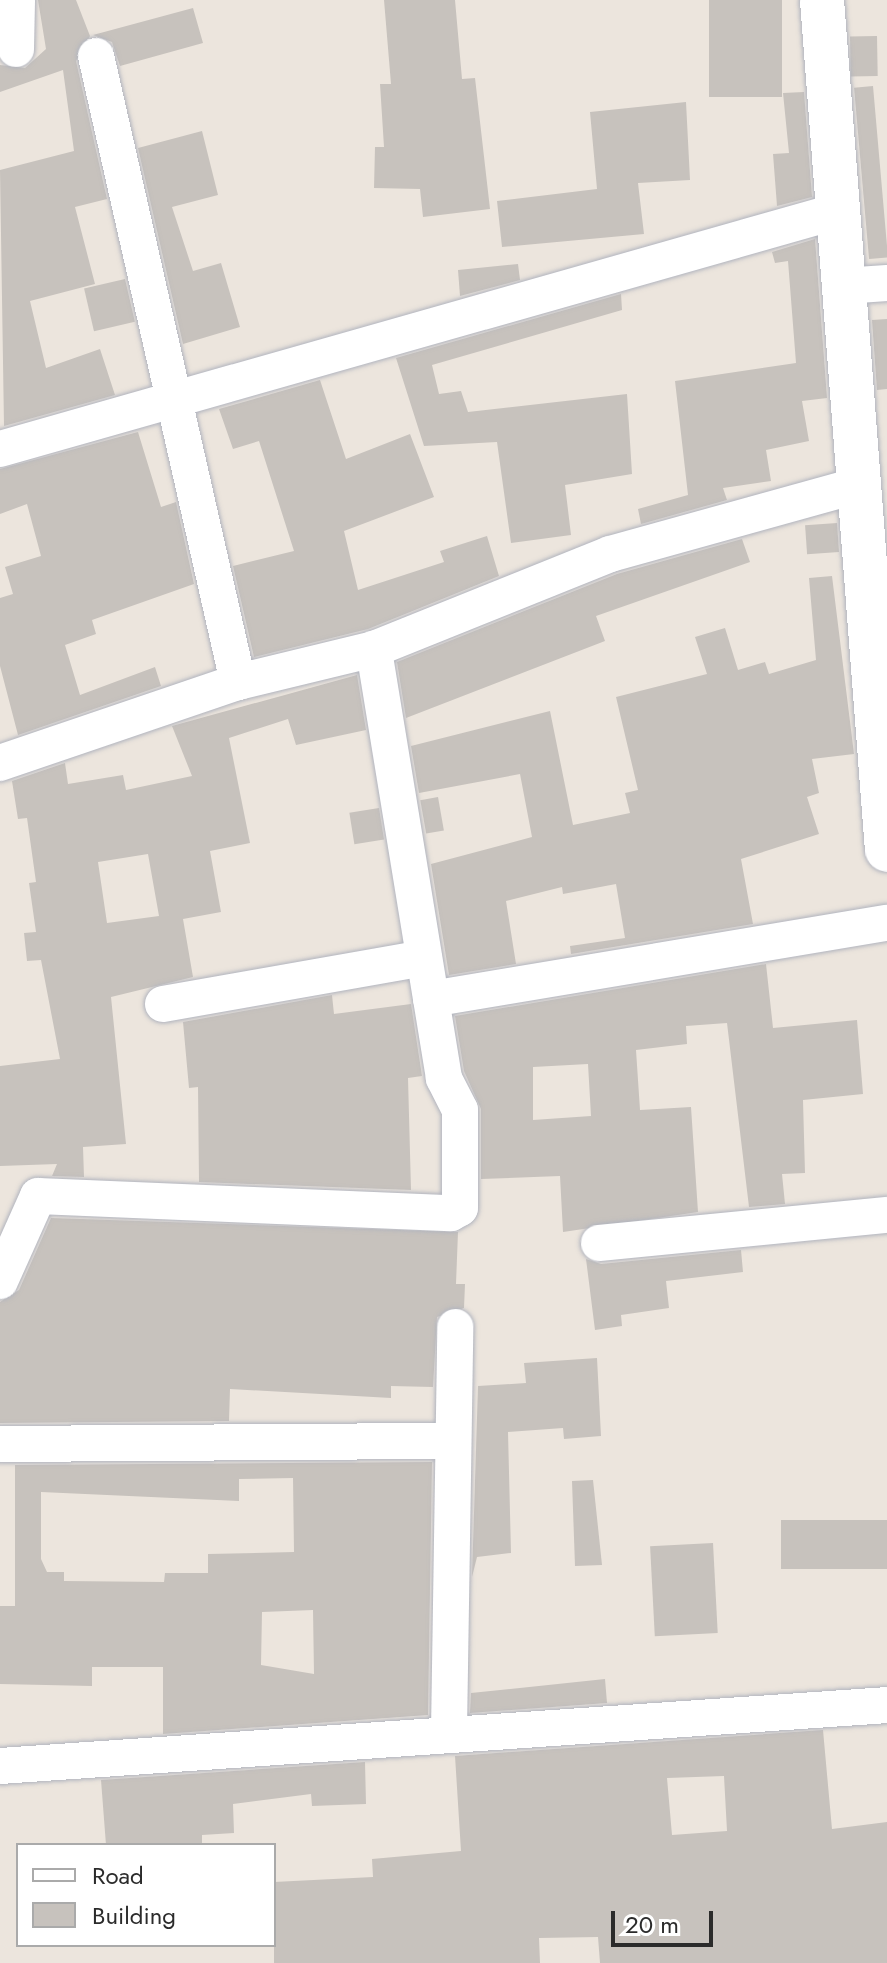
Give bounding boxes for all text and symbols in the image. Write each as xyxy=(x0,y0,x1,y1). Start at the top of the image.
legend xyxy=(16,1843,276,1947)
text: Road xyxy=(92,1858,144,1893)
scale bar xyxy=(615,1895,717,1945)
text: Building xyxy=(92,1898,176,1933)
text: 20 m xyxy=(625,1907,679,1942)

